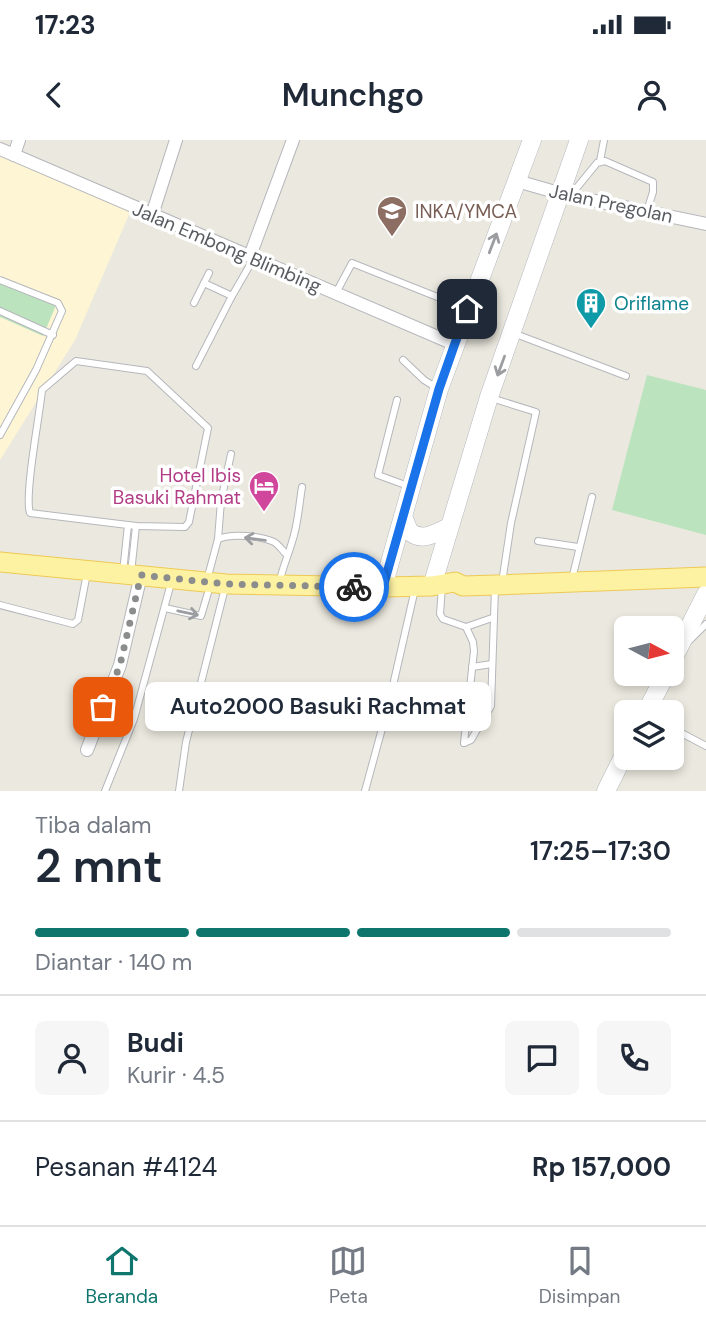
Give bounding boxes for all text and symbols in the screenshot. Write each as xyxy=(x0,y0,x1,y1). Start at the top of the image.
text: 17:23 xyxy=(35,8,96,42)
text: Munchgo xyxy=(282,74,424,116)
icon: back xyxy=(35,76,73,114)
icon: person xyxy=(633,76,671,114)
street label: Jalan Pregolan xyxy=(547,178,675,229)
school or university icon: INKA/YMCA xyxy=(375,194,409,238)
street label: Jalan Embong Blimbing xyxy=(129,196,325,299)
place label: INKA/YMCA xyxy=(415,199,517,224)
one-way arrow xyxy=(488,232,501,254)
pin xyxy=(437,279,497,339)
building icon: Oriflame xyxy=(574,286,608,330)
icon: home xyxy=(448,290,486,328)
place label: Oriflame xyxy=(614,291,689,316)
one-way arrow xyxy=(493,355,506,377)
place label: Hotel Ibis Basuki Rahmat xyxy=(113,463,241,510)
hotel icon: Hotel Ibis Basuki Rahmat xyxy=(247,469,281,513)
one-way arrow xyxy=(244,532,266,545)
courier xyxy=(319,552,389,622)
icon: bike xyxy=(335,568,373,606)
one-way arrow xyxy=(176,607,199,621)
north arrow xyxy=(614,616,684,686)
map controls xyxy=(614,616,684,770)
pin xyxy=(73,677,133,737)
callout: Auto2000 Basuki Rachmat xyxy=(145,682,492,732)
icon: bag xyxy=(84,688,122,726)
text: Auto2000 Basuki Rachmat xyxy=(170,691,466,721)
button: layers xyxy=(614,700,684,770)
text: Tiba dalam xyxy=(35,810,152,840)
text: 17:25–17:30 xyxy=(530,834,671,868)
text: 2 mnt xyxy=(35,836,163,896)
text: Diantar · 140 m xyxy=(35,947,192,977)
button: person xyxy=(35,1021,109,1095)
button: chat xyxy=(505,1021,579,1095)
button: phone xyxy=(597,1021,671,1095)
text: Budi xyxy=(127,1026,184,1060)
text: Kurir · 4.5 xyxy=(127,1060,225,1090)
text: Pesanan #4124 xyxy=(35,1150,217,1184)
text: Rp 157,000 xyxy=(532,1150,671,1184)
tab: Beranda xyxy=(85,1242,158,1309)
tab: Peta xyxy=(329,1242,368,1309)
tab: Disimpan xyxy=(539,1242,621,1309)

